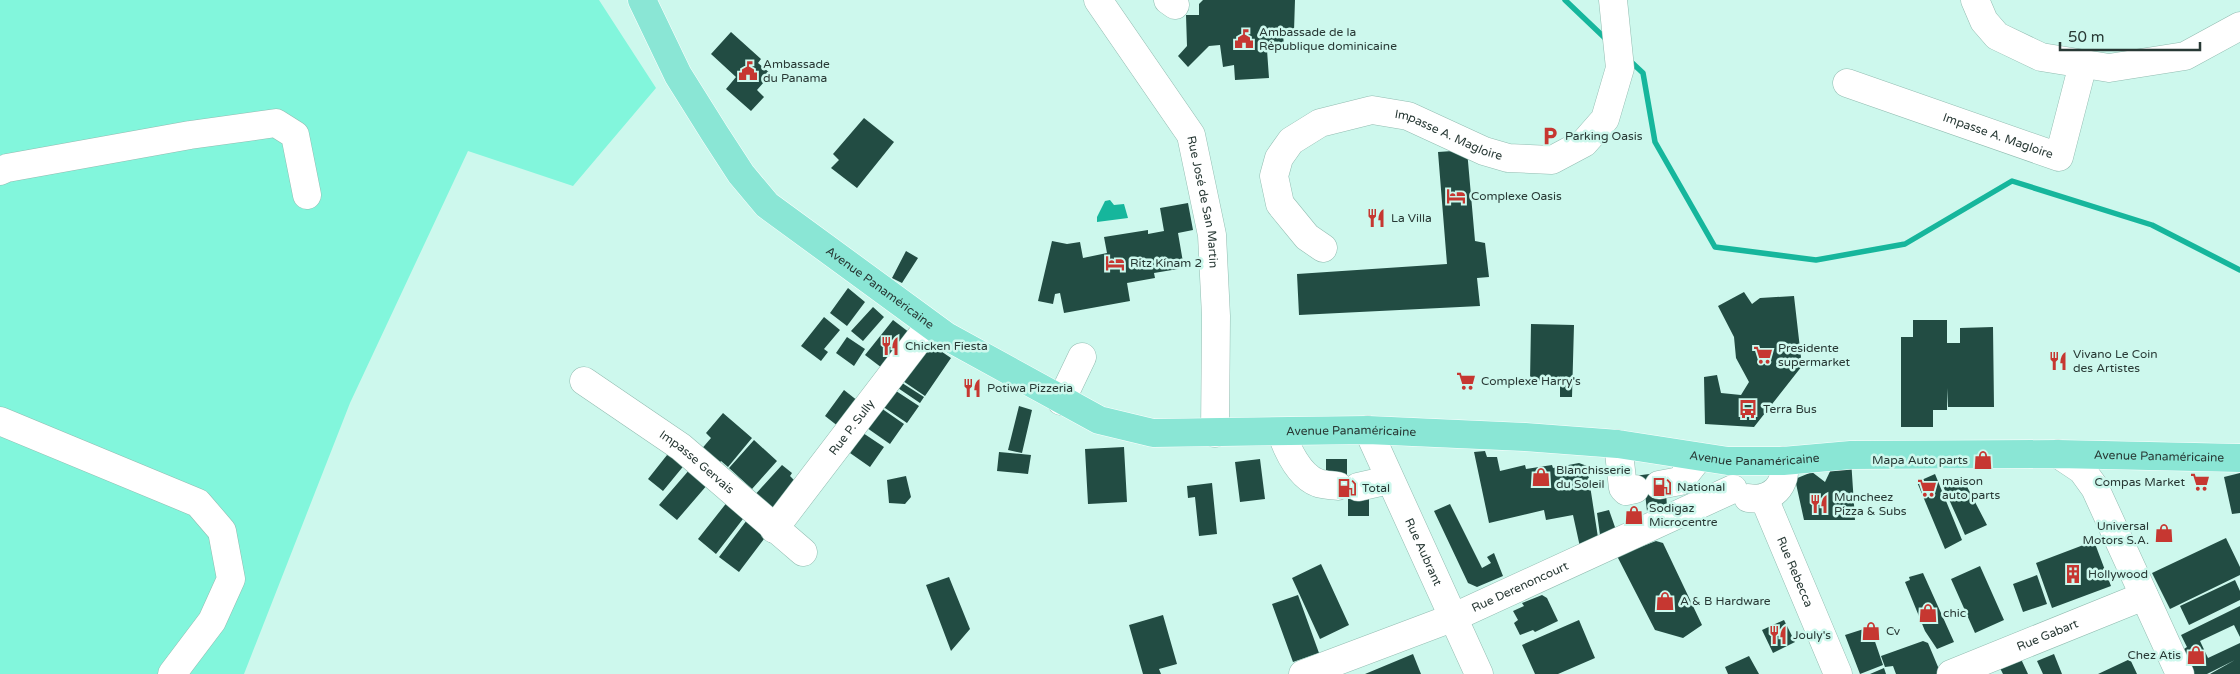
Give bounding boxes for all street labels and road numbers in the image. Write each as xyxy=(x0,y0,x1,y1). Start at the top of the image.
street label: Impasse A. Magloire xyxy=(1394,107,1504,163)
street label: Impasse A. Magloire xyxy=(1941,110,2055,161)
street label: Rue José de San Martin xyxy=(1184,134,1221,268)
street label: Avenue Panaméricaine xyxy=(823,244,937,332)
street label: Rue P. Sully xyxy=(826,396,878,458)
street label: Avenue Panaméricaine xyxy=(1286,423,1417,439)
street label: Impasse Gervais xyxy=(657,427,737,497)
street label: Avenue Panaméricaine xyxy=(1689,448,1820,468)
street label: Avenue Panaméricaine xyxy=(2094,448,2225,465)
street label: Rue Aubrant xyxy=(1402,516,1445,588)
street label: Rue Rebecca xyxy=(1774,534,1816,609)
street label: Rue Derenoncourt xyxy=(1470,558,1571,615)
street label: Rue Gabart xyxy=(2015,616,2081,654)

